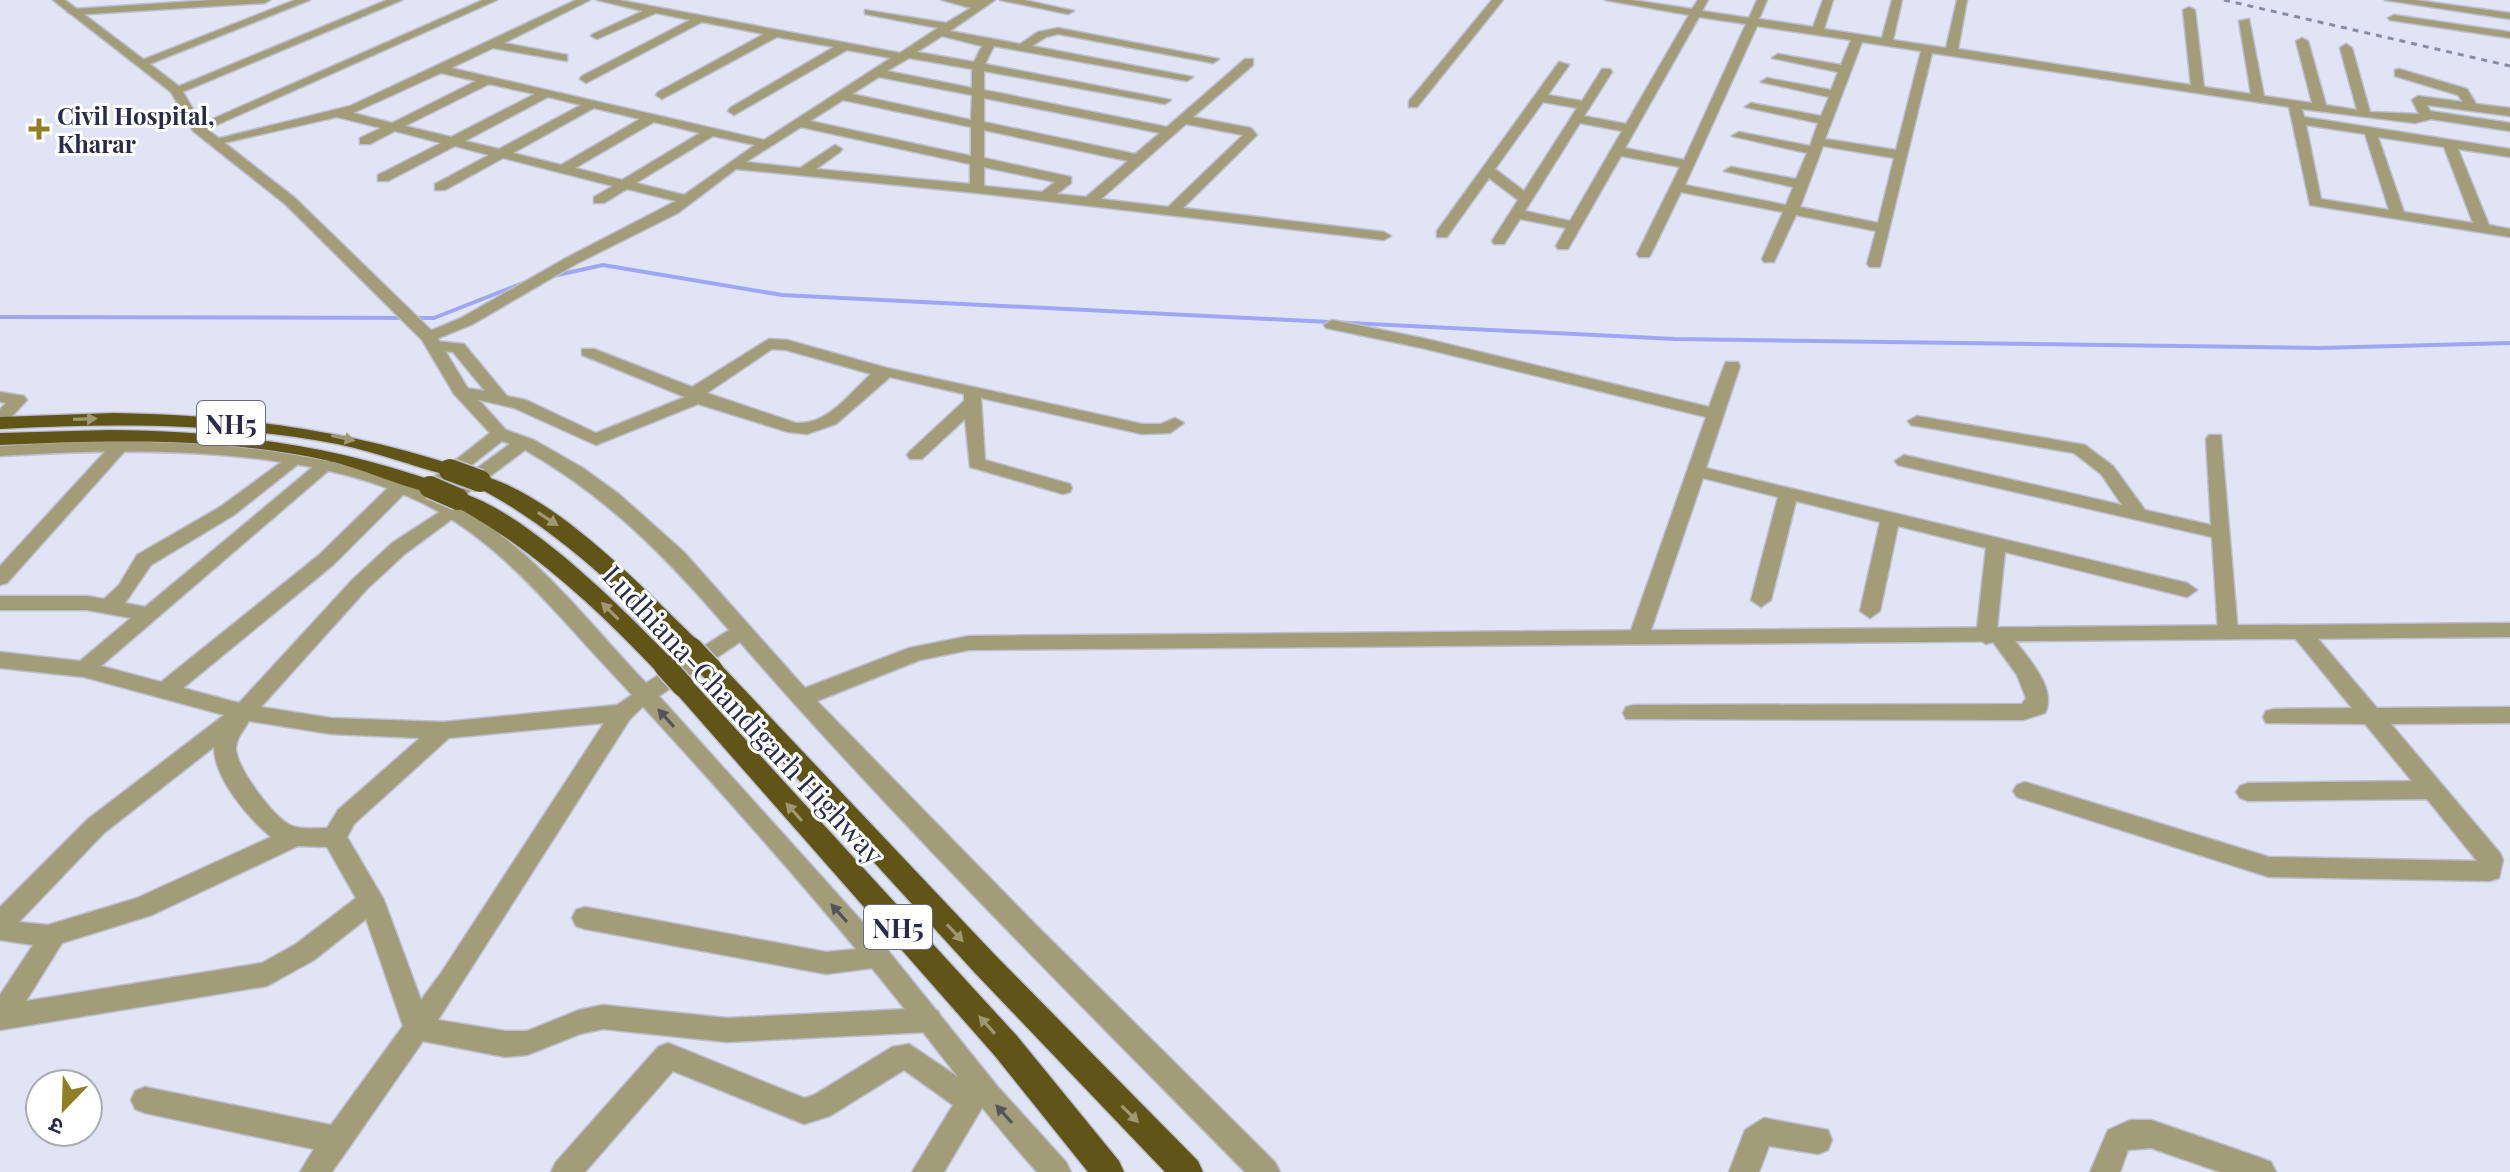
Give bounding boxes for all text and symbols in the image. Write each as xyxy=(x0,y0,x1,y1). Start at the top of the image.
place label: Civil Hospital, Kharar xyxy=(57,99,214,159)
marker: Civil Hospital, Kharar xyxy=(28,118,50,140)
road number: NH5 xyxy=(197,401,265,445)
one-way arrow xyxy=(73,413,98,425)
one-way arrow xyxy=(331,432,356,445)
one-way arrow xyxy=(537,511,559,525)
street label: Ludhiana-Chandigarh Highway xyxy=(595,557,893,871)
one-way arrow xyxy=(601,602,620,620)
one-way arrow xyxy=(658,709,676,728)
one-way arrow xyxy=(786,802,803,822)
one-way arrow xyxy=(830,904,848,923)
road number: NH5 xyxy=(864,905,932,949)
one-way arrow xyxy=(946,923,964,942)
one-way arrow xyxy=(979,1016,997,1035)
north arrow xyxy=(24,1068,104,1148)
one-way arrow xyxy=(996,1104,1013,1124)
one-way arrow xyxy=(1120,1104,1139,1123)
text: उ xyxy=(43,1111,68,1144)

